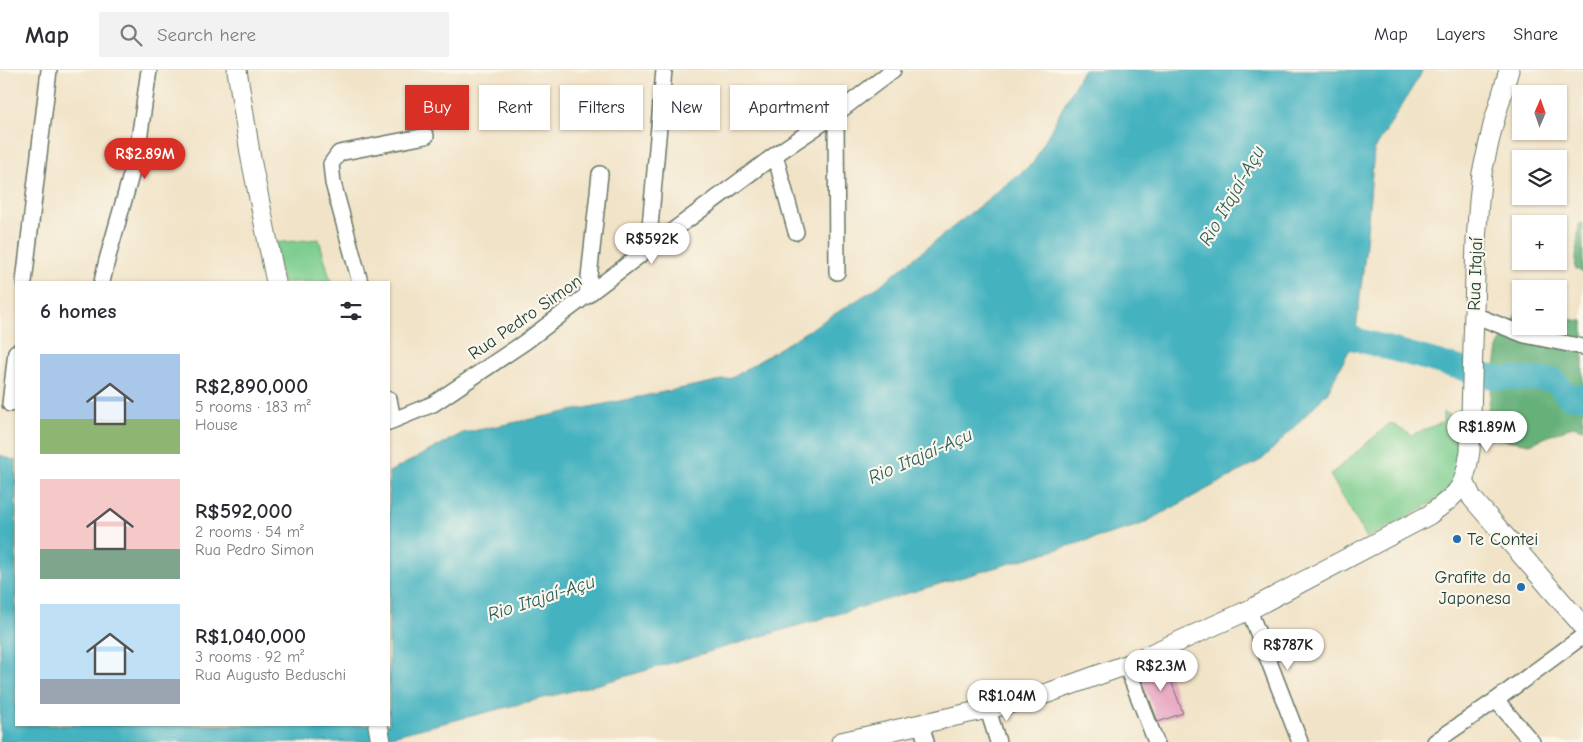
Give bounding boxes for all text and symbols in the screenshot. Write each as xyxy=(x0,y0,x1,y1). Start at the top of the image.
search box xyxy=(99,12,449,57)
text: Map xyxy=(25,21,69,49)
icon: search xyxy=(117,21,145,49)
text: Search here xyxy=(157,24,256,46)
text: Map xyxy=(1374,24,1408,45)
text: Layers xyxy=(1436,24,1485,45)
text: Share xyxy=(1513,24,1558,45)
chip: Buy xyxy=(405,85,469,130)
chip: Rent xyxy=(479,85,550,130)
chip: Filters xyxy=(560,85,643,130)
chip: New xyxy=(653,85,720,130)
chip: Apartment xyxy=(730,85,847,130)
north arrow xyxy=(1512,85,1568,140)
map controls xyxy=(1512,85,1567,335)
pin: R$2.89M xyxy=(99,138,191,180)
water label: Rio Itajaí-Açu xyxy=(1194,142,1269,249)
text: R$2.89M xyxy=(115,145,175,163)
button: layers xyxy=(1512,150,1567,205)
button: + xyxy=(1512,215,1567,270)
pin: R$592K xyxy=(611,222,693,265)
text: R$592K xyxy=(626,230,678,248)
street label: Rua Itajaí xyxy=(1464,236,1487,311)
street label: Rua Pedro Simon xyxy=(464,270,586,364)
button: − xyxy=(1512,280,1567,335)
icon: filters xyxy=(337,297,365,325)
text: 6 homes xyxy=(40,299,116,323)
icon: home xyxy=(80,374,140,434)
text: R$2,890,000 xyxy=(195,374,308,398)
text: 5 rooms · 183 m² xyxy=(195,398,311,416)
pin: R$1.89M xyxy=(1441,410,1533,453)
text: House xyxy=(195,416,238,434)
text: R$1.89M xyxy=(1458,418,1516,436)
water label: Rio Itajaí-Açu xyxy=(865,423,976,489)
icon: home xyxy=(80,499,140,559)
text: R$592,000 xyxy=(195,499,293,523)
text: 2 rooms · 54 m² xyxy=(195,523,304,541)
place label: Te Contei xyxy=(1467,529,1538,550)
marker: Te Contei xyxy=(1451,533,1463,545)
text: Rua Pedro Simon xyxy=(195,541,314,559)
place label: Grafite da Japonesa xyxy=(1434,567,1511,609)
water label: Rio Itajaí-Açu xyxy=(485,570,598,626)
marker: Grafite da Japonesa xyxy=(1515,581,1527,593)
icon: home xyxy=(80,624,140,684)
text: R$1,040,000 xyxy=(195,624,306,648)
pin: R$787K xyxy=(1247,628,1329,671)
text: R$787K xyxy=(1263,636,1313,654)
text: 3 rooms · 92 m² xyxy=(195,648,304,666)
pin: R$2.3M xyxy=(1120,650,1202,692)
text: R$2.3M xyxy=(1136,657,1186,675)
text: Rua Augusto Beduschi xyxy=(195,666,346,684)
pin: R$1.04M xyxy=(961,680,1053,722)
text: R$1.04M xyxy=(978,687,1036,705)

